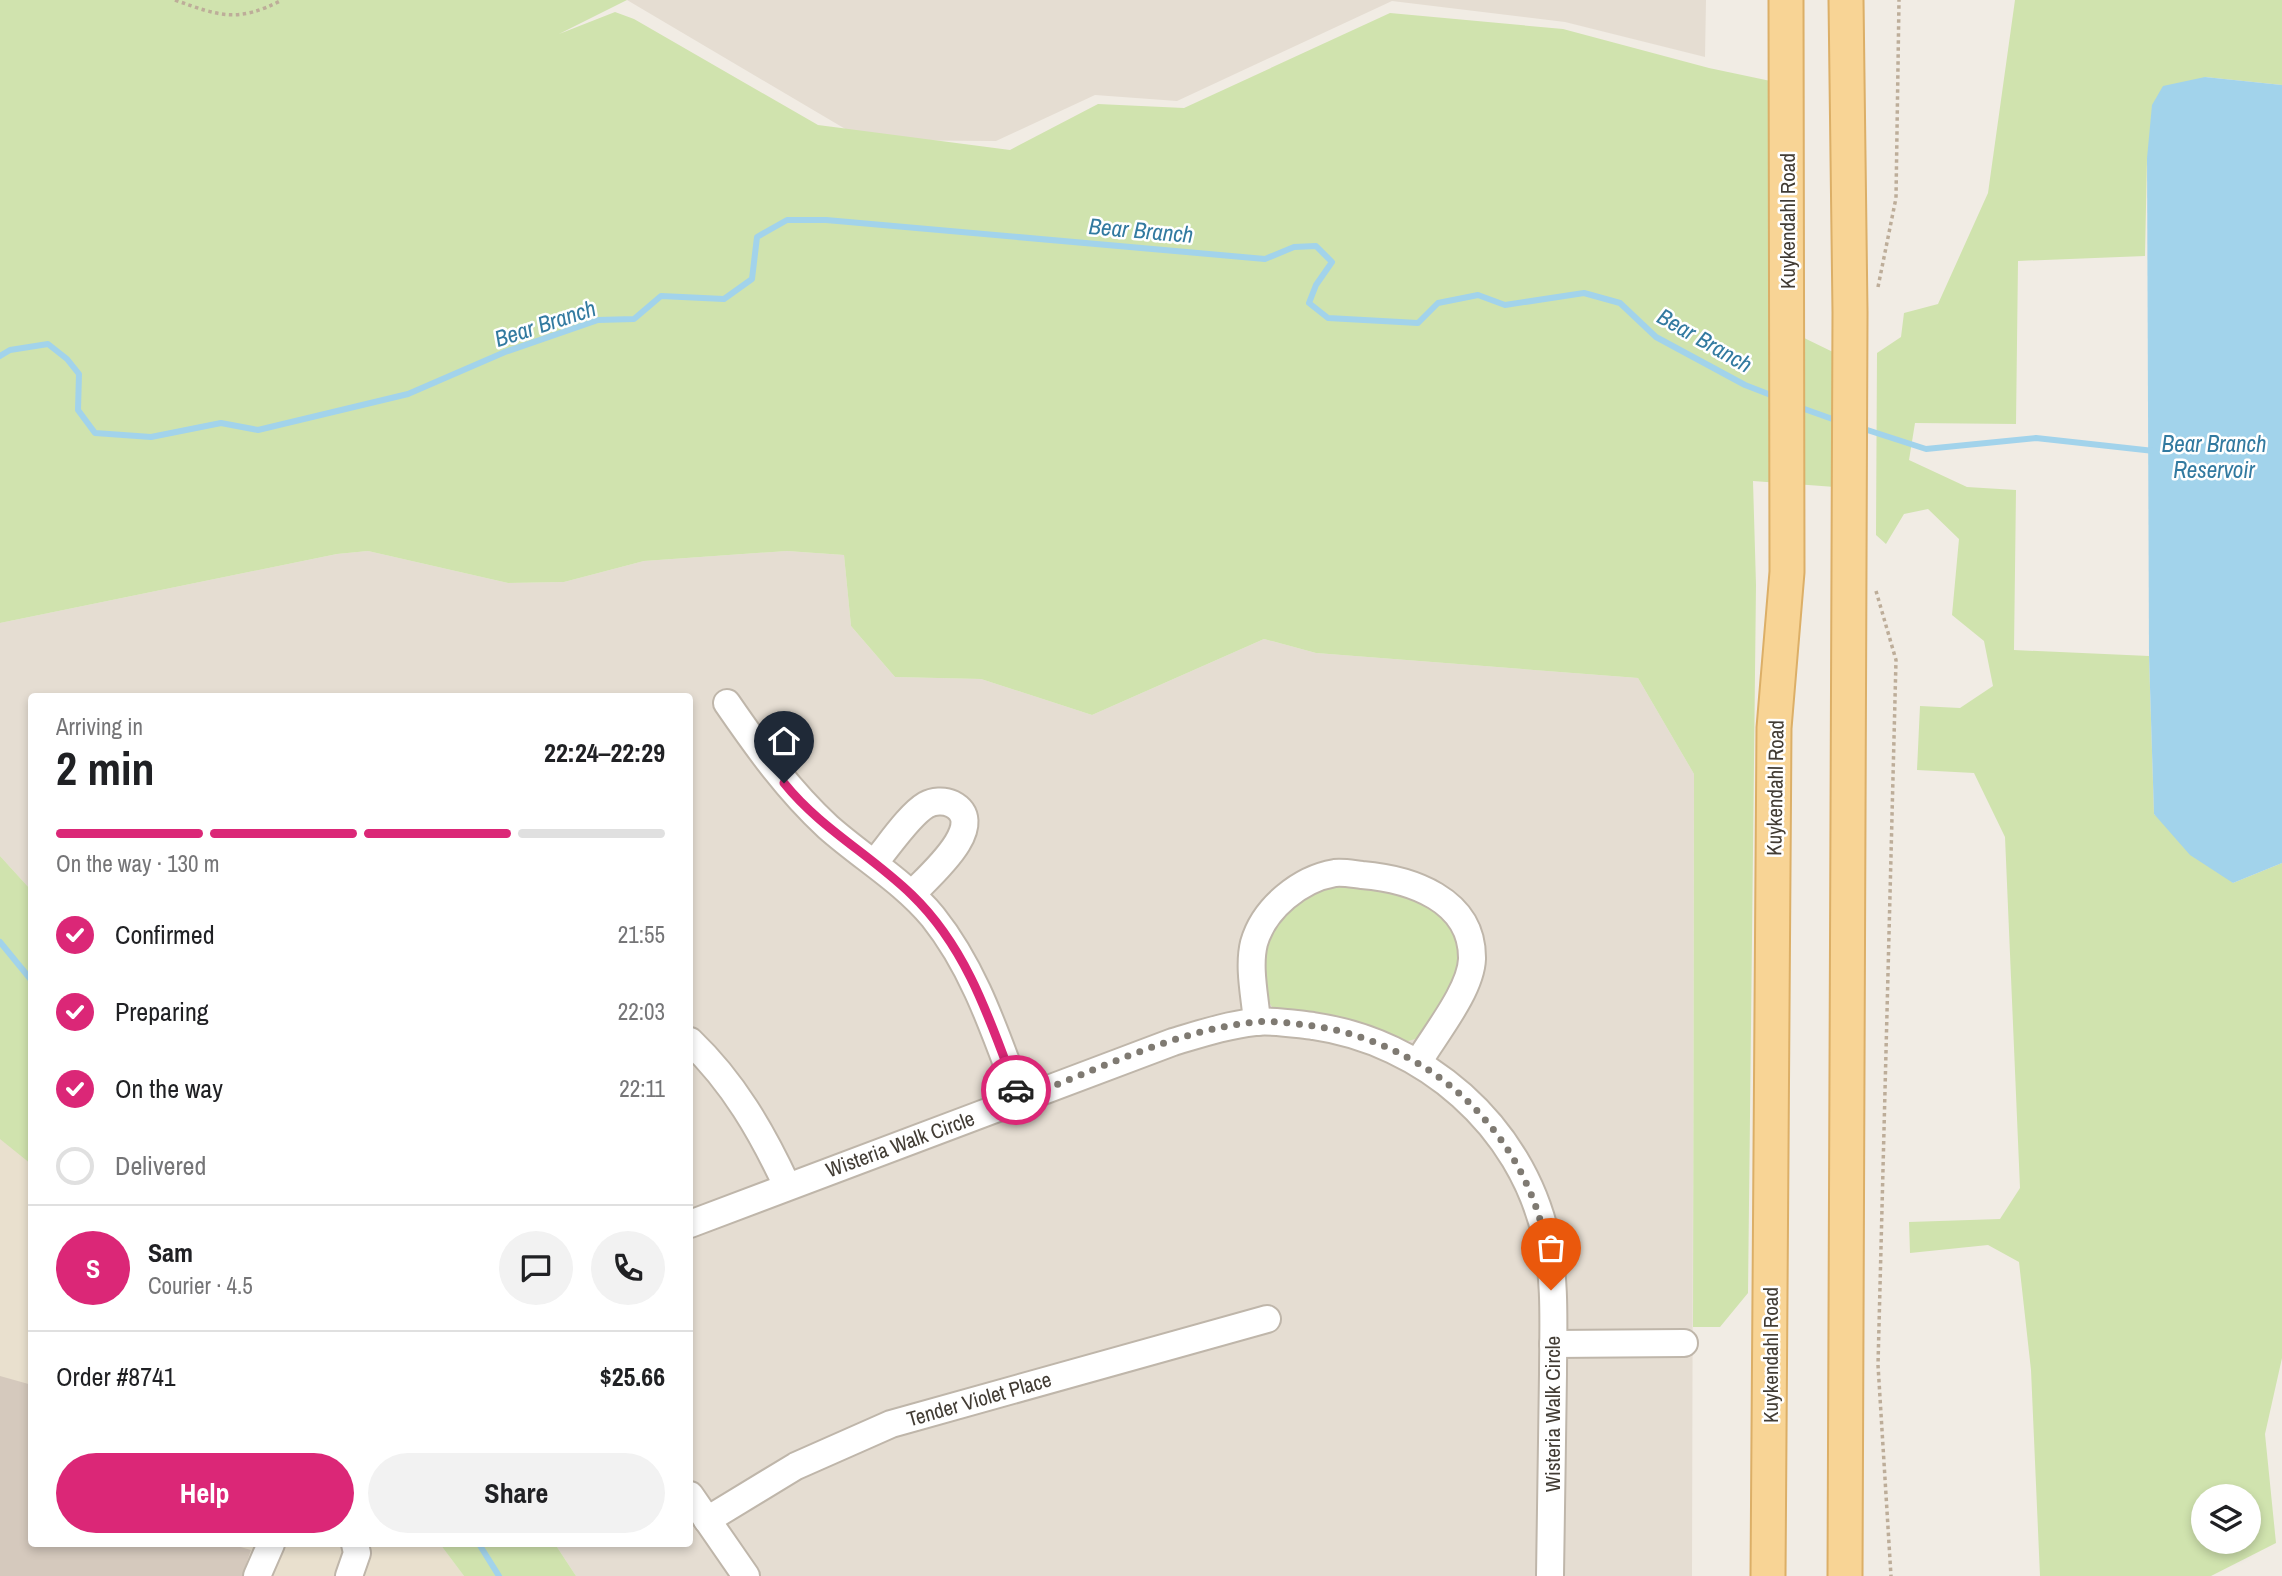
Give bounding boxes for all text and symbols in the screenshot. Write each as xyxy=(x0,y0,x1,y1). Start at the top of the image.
street label: Kuykendahl Road xyxy=(1773,153,1802,289)
water label: Bear Branch xyxy=(1087,210,1195,250)
water label: Bear Branch xyxy=(490,292,600,354)
water label: Bear Branch xyxy=(1652,300,1758,380)
water label: Bear Branch Reservoir xyxy=(2162,428,2266,485)
text: Arriving in xyxy=(56,711,143,742)
pin xyxy=(754,711,814,783)
street label: Kuykendahl Road xyxy=(1759,720,1791,856)
icon: home xyxy=(765,722,803,760)
text: 22:24–22:29 xyxy=(544,735,665,770)
text: 2 min xyxy=(56,737,155,799)
text: On the way · 130 m xyxy=(56,848,220,879)
icon: check xyxy=(56,916,94,954)
text: Confirmed xyxy=(115,917,215,952)
text: 21:55 xyxy=(618,919,665,950)
icon: check xyxy=(56,993,94,1031)
text: Preparing xyxy=(115,994,209,1029)
text: 22:03 xyxy=(618,996,665,1027)
courier xyxy=(981,1055,1051,1125)
icon: check xyxy=(56,1070,94,1108)
text: On the way xyxy=(115,1071,223,1106)
icon: car xyxy=(997,1071,1035,1109)
text: 22:11 xyxy=(619,1073,665,1104)
street label: Wisteria Walk Circle xyxy=(822,1104,978,1184)
text: Delivered xyxy=(115,1148,206,1183)
pin xyxy=(1521,1218,1581,1290)
icon: bag xyxy=(1532,1229,1570,1267)
button: chat xyxy=(499,1231,573,1305)
button: phone xyxy=(591,1231,665,1305)
text: Sam xyxy=(148,1235,193,1270)
text: S xyxy=(86,1251,100,1286)
text: Courier · 4.5 xyxy=(148,1270,253,1301)
street label: Kuykendahl Road xyxy=(1756,1287,1785,1423)
street label: Wisteria Walk Circle xyxy=(1538,1336,1567,1492)
text: Order #8741 xyxy=(56,1359,176,1394)
text: $25.66 xyxy=(600,1359,665,1394)
street label: Tender Violet Place xyxy=(903,1365,1055,1433)
button: Help xyxy=(56,1453,354,1533)
button: Share xyxy=(368,1453,665,1533)
map controls xyxy=(2191,1484,2261,1554)
button: layers xyxy=(2191,1484,2261,1554)

